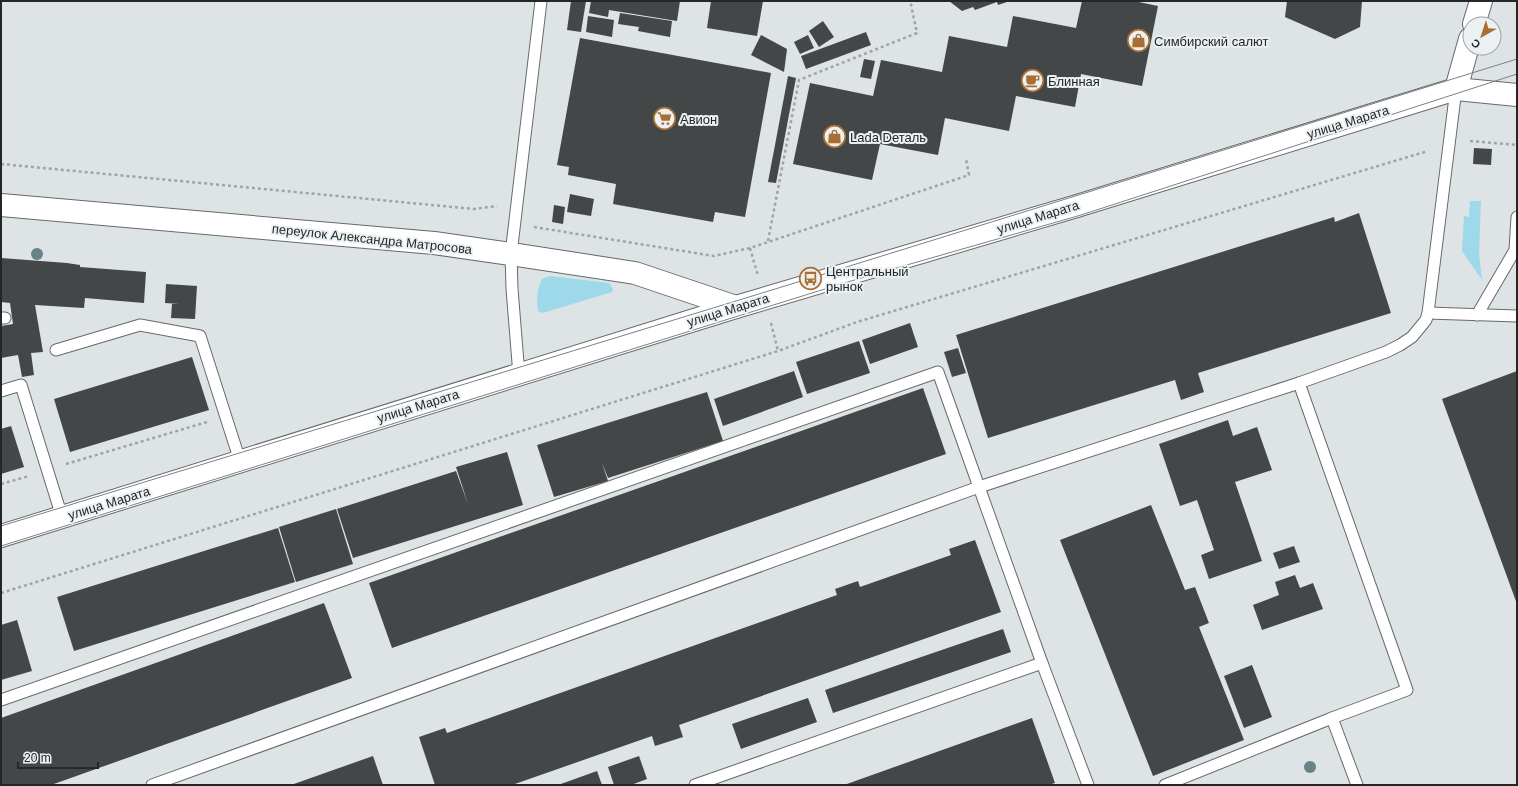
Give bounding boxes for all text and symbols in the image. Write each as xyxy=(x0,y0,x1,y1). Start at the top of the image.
north arrow xyxy=(1462,16,1502,56)
shop icon: Симбирский салют xyxy=(1126,28,1152,54)
place label: Симбирский салют xyxy=(1154,34,1268,49)
text: С xyxy=(1469,37,1483,51)
cafe icon: Блинная xyxy=(1020,68,1046,94)
place label: Блинная xyxy=(1048,74,1100,89)
street label: улица Марата xyxy=(1305,102,1391,142)
supermarket icon: Авион xyxy=(651,106,677,132)
place label: Авион xyxy=(680,112,717,127)
shop icon: Lada Dеталь xyxy=(822,124,848,150)
place label: Lada Dеталь xyxy=(850,130,926,145)
street label: улица Марата xyxy=(995,197,1081,237)
street label: переулок Александра Матросова xyxy=(271,221,474,257)
place label: Центральный рынок xyxy=(826,264,909,294)
bus stop icon: Центральный рынок xyxy=(798,265,824,291)
street label: улица Марата xyxy=(685,290,771,330)
street label: улица Марата xyxy=(375,386,461,426)
street label: улица Марата xyxy=(66,483,152,523)
scale bar xyxy=(18,744,98,770)
text: 20 m xyxy=(24,751,51,765)

